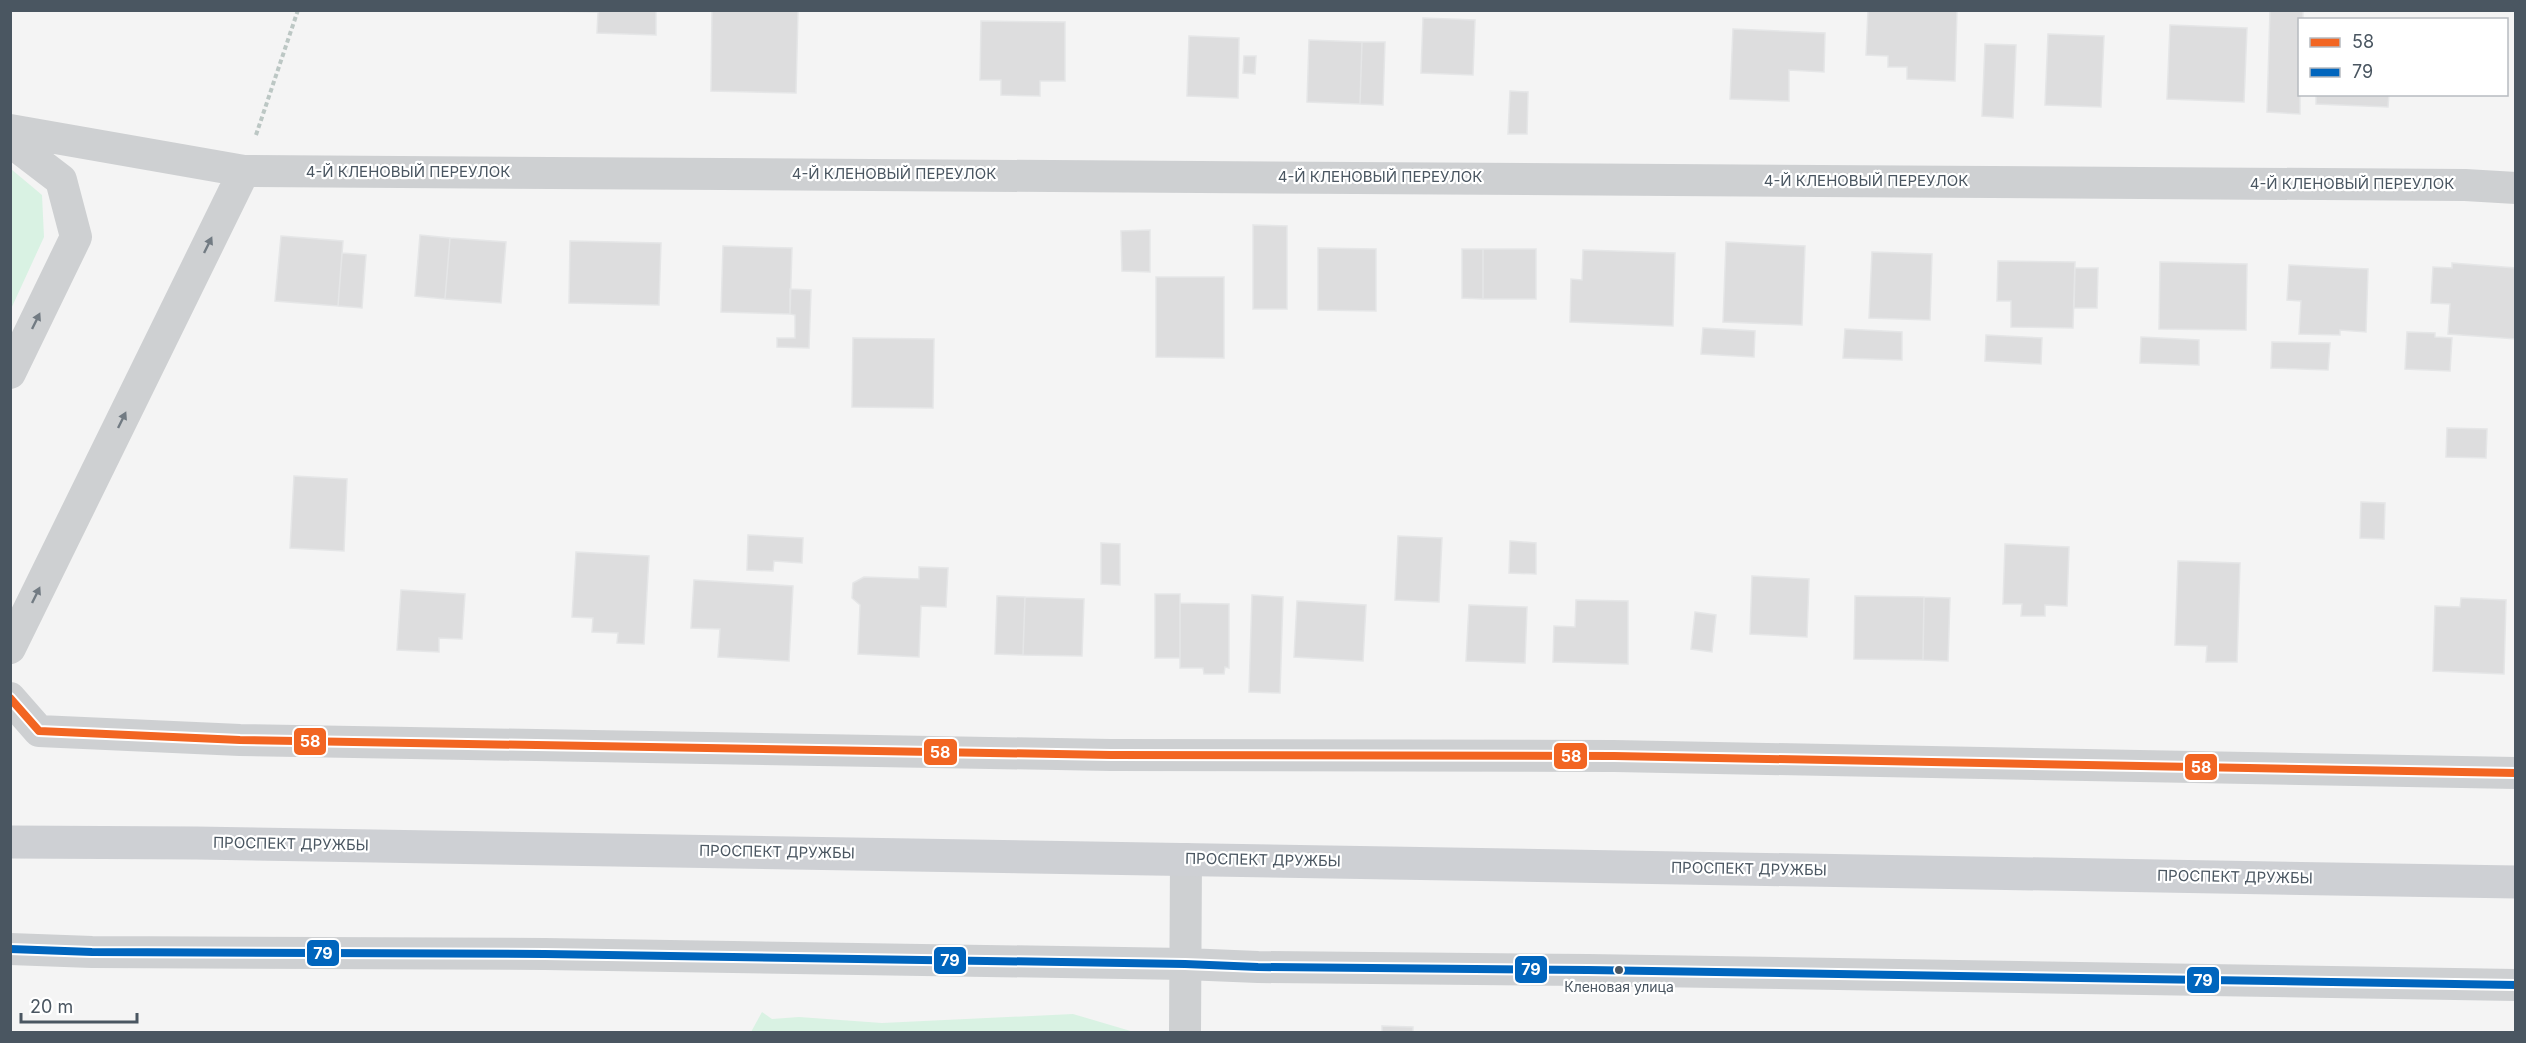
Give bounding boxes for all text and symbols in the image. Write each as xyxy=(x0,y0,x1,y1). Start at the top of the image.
legend xyxy=(2298,18,2508,96)
text: 58 xyxy=(2352,31,2374,52)
text: 79 xyxy=(2352,61,2373,82)
street label: 4-Й КЛЕНОВЫЙ ПЕРЕУЛОК xyxy=(306,162,510,181)
street label: 4-Й КЛЕНОВЫЙ ПЕРЕУЛОК xyxy=(792,164,996,183)
street label: 4-Й КЛЕНОВЫЙ ПЕРЕУЛОК xyxy=(1278,167,1482,186)
street label: 4-Й КЛЕНОВЫЙ ПЕРЕУЛОК xyxy=(1764,171,1968,190)
street label: 4-Й КЛЕНОВЫЙ ПЕРЕУЛОК xyxy=(2250,174,2454,193)
one-way arrow xyxy=(203,236,212,253)
one-way arrow xyxy=(31,312,40,329)
one-way arrow xyxy=(117,411,127,428)
one-way arrow xyxy=(31,586,41,604)
line badge: 58 xyxy=(293,727,327,756)
text: 58 xyxy=(300,731,320,751)
line badge: 58 xyxy=(923,738,958,766)
text: 58 xyxy=(930,742,950,762)
line badge: 58 xyxy=(1553,742,1588,770)
text: 58 xyxy=(1561,746,1581,766)
line badge: 58 xyxy=(2184,753,2218,781)
text: 58 xyxy=(2191,757,2211,777)
street label: ПРОСПЕКТ ДРУЖБЫ xyxy=(213,833,369,854)
street label: ПРОСПЕКТ ДРУЖБЫ xyxy=(699,841,855,862)
street label: ПРОСПЕКТ ДРУЖБЫ xyxy=(1185,849,1341,870)
street label: ПРОСПЕКТ ДРУЖБЫ xyxy=(1671,858,1827,879)
street label: ПРОСПЕКТ ДРУЖБЫ xyxy=(2157,866,2313,887)
line badge: 79 xyxy=(306,939,340,967)
text: 79 xyxy=(313,943,333,963)
line badge: 79 xyxy=(933,946,967,975)
text: 79 xyxy=(940,950,960,970)
line badge: 79 xyxy=(1514,955,1548,984)
text: 79 xyxy=(1521,959,1541,979)
marker: Кленовая улица xyxy=(1613,964,1625,976)
line badge: 79 xyxy=(2186,966,2220,994)
text: 79 xyxy=(2193,970,2213,990)
place label: Кленовая улица xyxy=(1564,978,1674,995)
scale bar xyxy=(21,986,136,1024)
text: 20 m xyxy=(30,996,73,1017)

